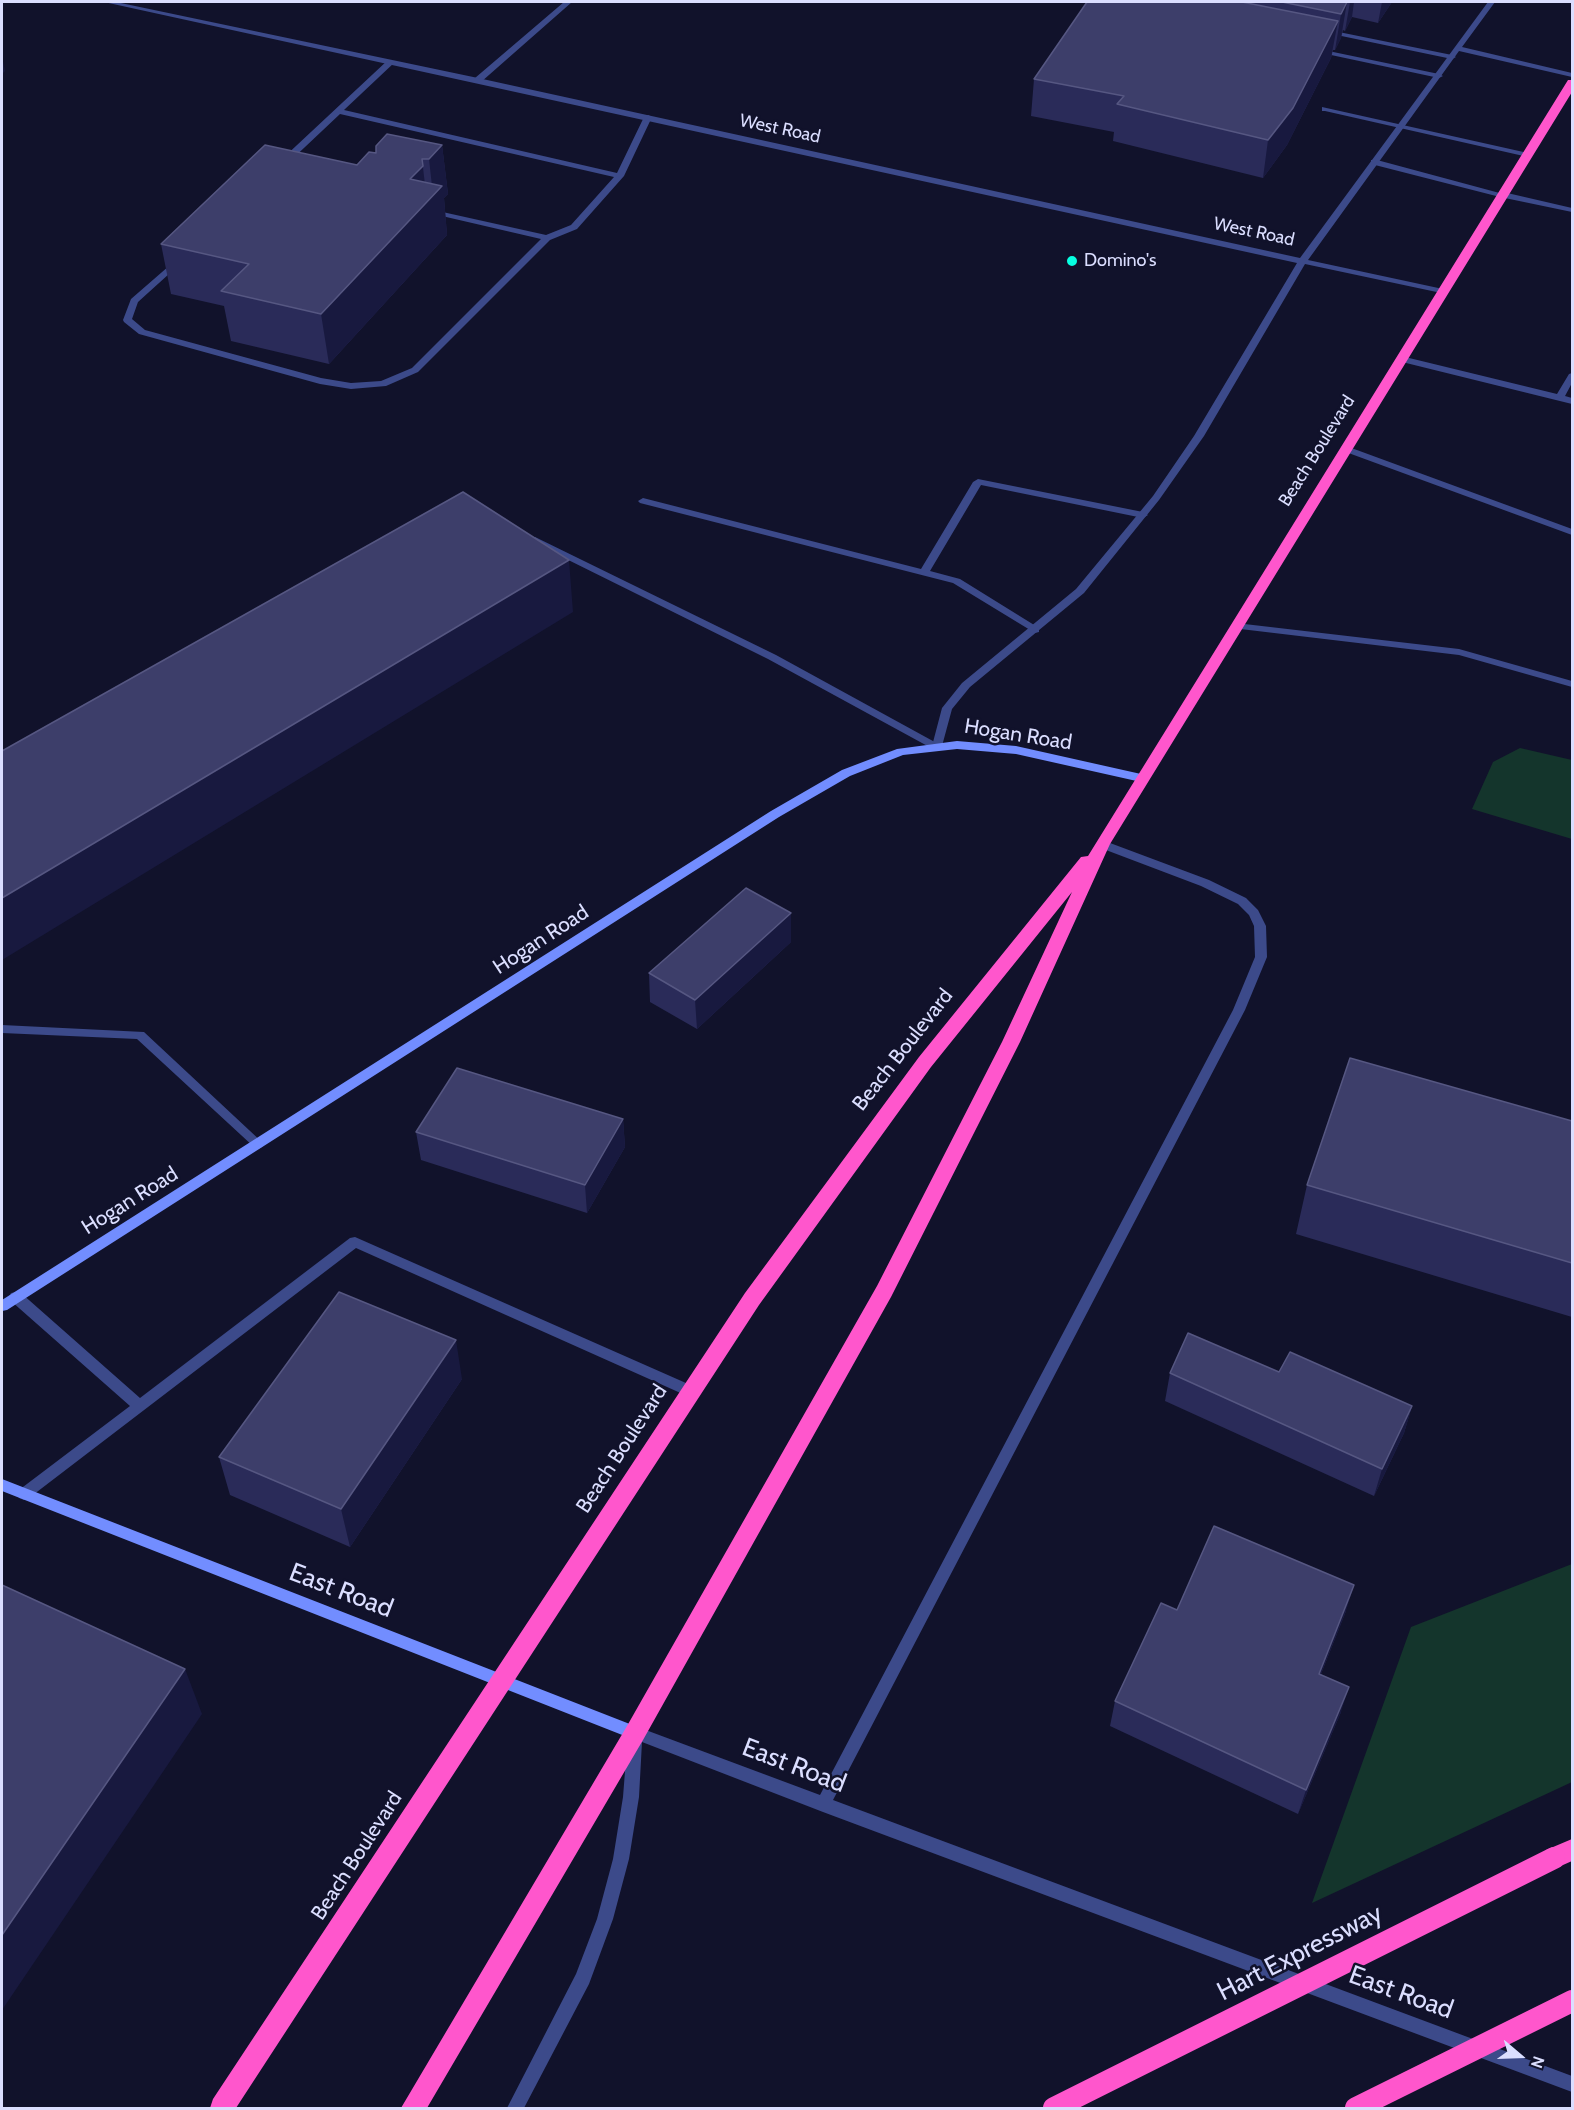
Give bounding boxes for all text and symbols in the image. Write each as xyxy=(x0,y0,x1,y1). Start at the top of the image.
street label: West Road xyxy=(738,110,822,148)
street label: West Road xyxy=(1212,213,1296,251)
place label: Domino's xyxy=(1084,250,1156,272)
marker: Domino's xyxy=(1065,254,1079,268)
street label: Beach Boulevard xyxy=(1274,392,1360,510)
street label: Hogan Road xyxy=(962,714,1074,756)
street label: Hogan Road xyxy=(489,900,593,980)
street label: Beach Boulevard xyxy=(848,984,958,1116)
street label: Hogan Road xyxy=(77,1162,183,1240)
street label: Beach Boulevard xyxy=(571,1380,673,1518)
street label: East Road xyxy=(285,1557,397,1625)
street label: East Road xyxy=(738,1732,850,1800)
street label: Beach Boulevard xyxy=(306,1787,408,1925)
street label: Hart Expressway xyxy=(1212,1898,1388,2008)
street label: East Road xyxy=(1345,1960,1457,2026)
north arrow xyxy=(1490,2026,1550,2086)
text: N xyxy=(1527,2054,1548,2070)

